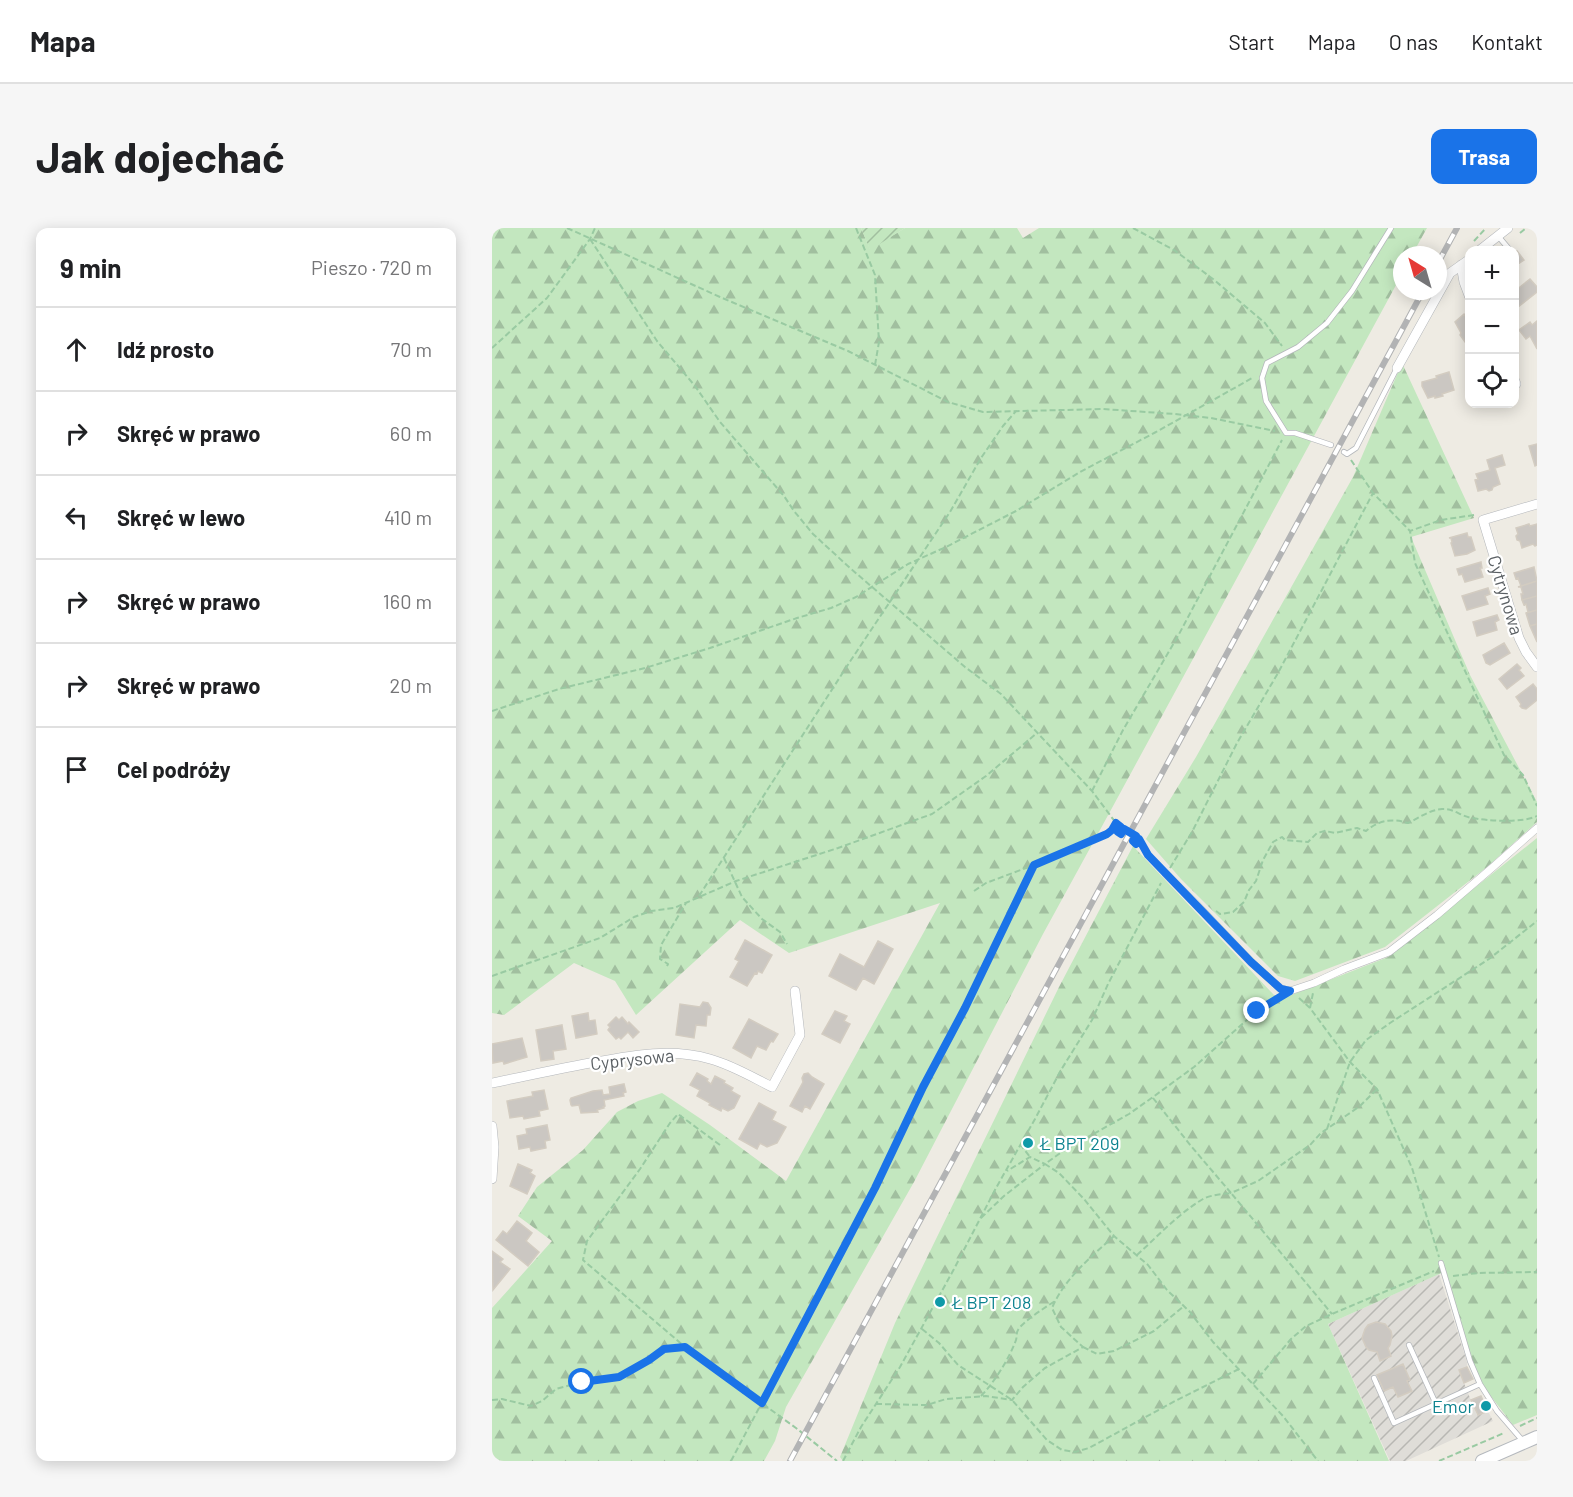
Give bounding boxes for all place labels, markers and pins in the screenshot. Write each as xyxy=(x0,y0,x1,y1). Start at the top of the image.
place label: Ł BPT 209 xyxy=(1039,1132,1119,1154)
marker: Ł BPT 209 xyxy=(1021,1136,1035,1150)
place label: Ł BPT 208 xyxy=(951,1291,1031,1313)
marker: Ł BPT 208 xyxy=(933,1295,947,1309)
place label: Emor xyxy=(1432,1395,1474,1417)
marker: Emor xyxy=(1479,1399,1493,1413)

